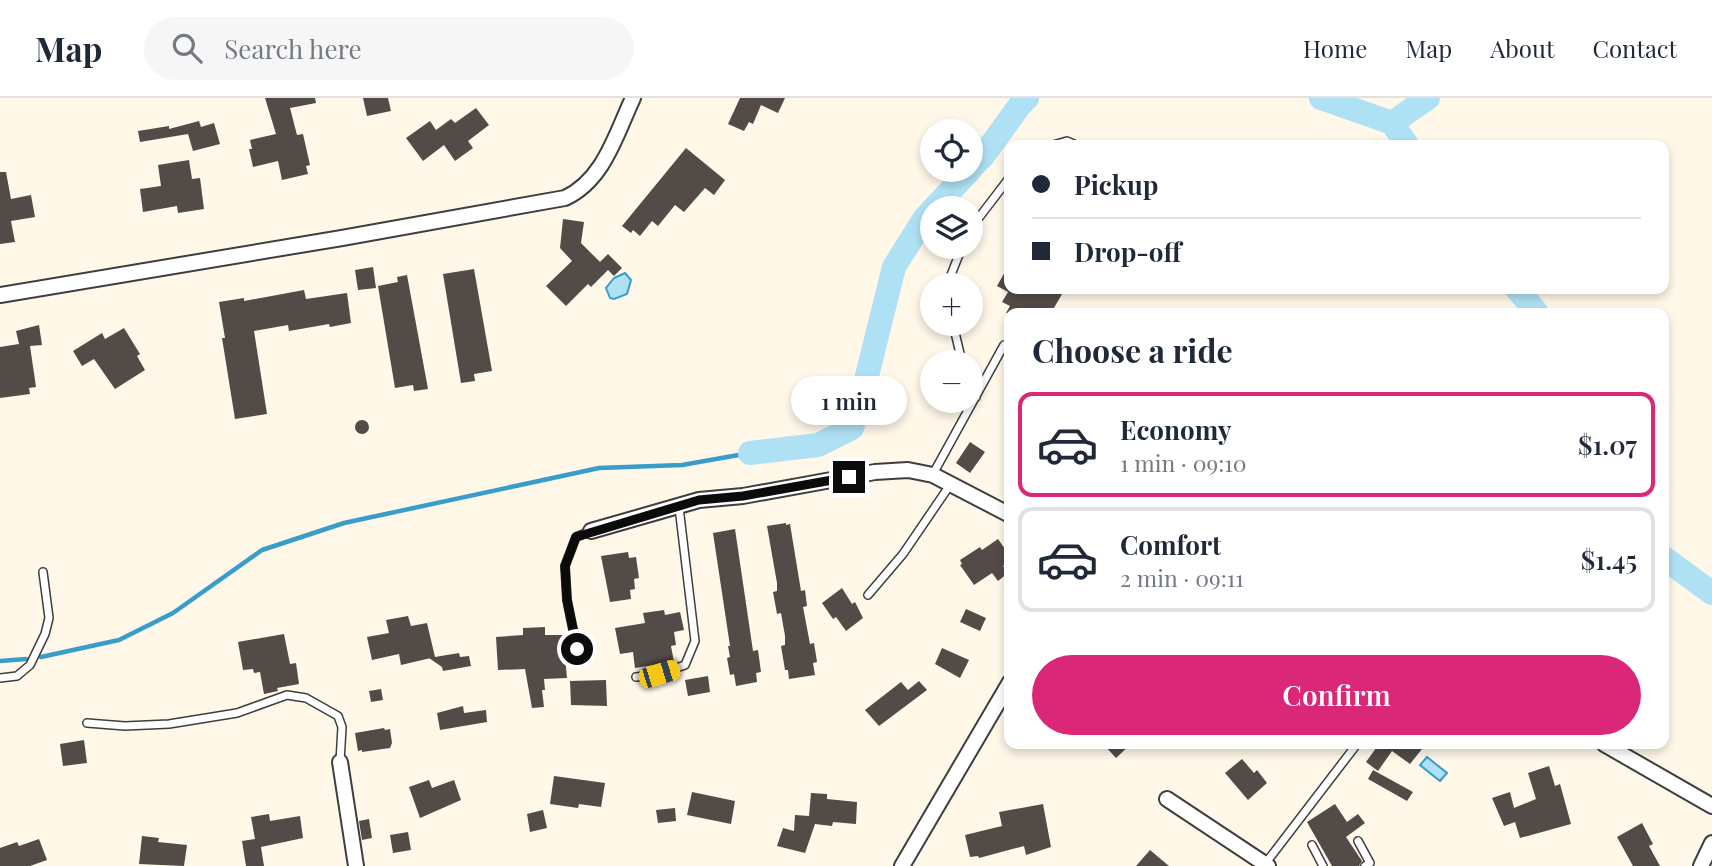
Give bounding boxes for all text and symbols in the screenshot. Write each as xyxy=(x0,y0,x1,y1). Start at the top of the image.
search box xyxy=(144,17,634,80)
text: Map xyxy=(35,26,102,70)
icon: search xyxy=(168,29,206,67)
text: Search here xyxy=(224,31,362,66)
text: Home xyxy=(1303,32,1367,64)
text: Map xyxy=(1405,32,1452,64)
text: About xyxy=(1490,32,1554,64)
text: Contact xyxy=(1592,32,1677,64)
map controls xyxy=(920,119,983,413)
button: locate xyxy=(920,119,983,182)
text: Pickup xyxy=(1074,167,1158,202)
button: layers xyxy=(920,196,983,259)
text: Drop-off xyxy=(1074,234,1181,269)
button: + xyxy=(920,273,983,336)
text: Choose a ride xyxy=(1032,328,1233,371)
button: − xyxy=(920,350,983,413)
callout: 1 min xyxy=(791,376,907,424)
text: 1 min xyxy=(821,385,877,416)
text: Economy xyxy=(1120,412,1231,447)
icon: car xyxy=(1036,413,1099,476)
text: $1.07 xyxy=(1578,427,1637,462)
text: 1 min · 09:10 xyxy=(1120,447,1247,478)
route end xyxy=(833,461,865,493)
text: Comfort xyxy=(1120,527,1221,562)
icon: car xyxy=(1036,528,1099,591)
text: $1.45 xyxy=(1581,542,1637,577)
text: 2 min · 09:11 xyxy=(1120,562,1244,593)
route start xyxy=(561,633,593,665)
button: Confirm xyxy=(1032,655,1641,735)
car xyxy=(636,658,683,690)

